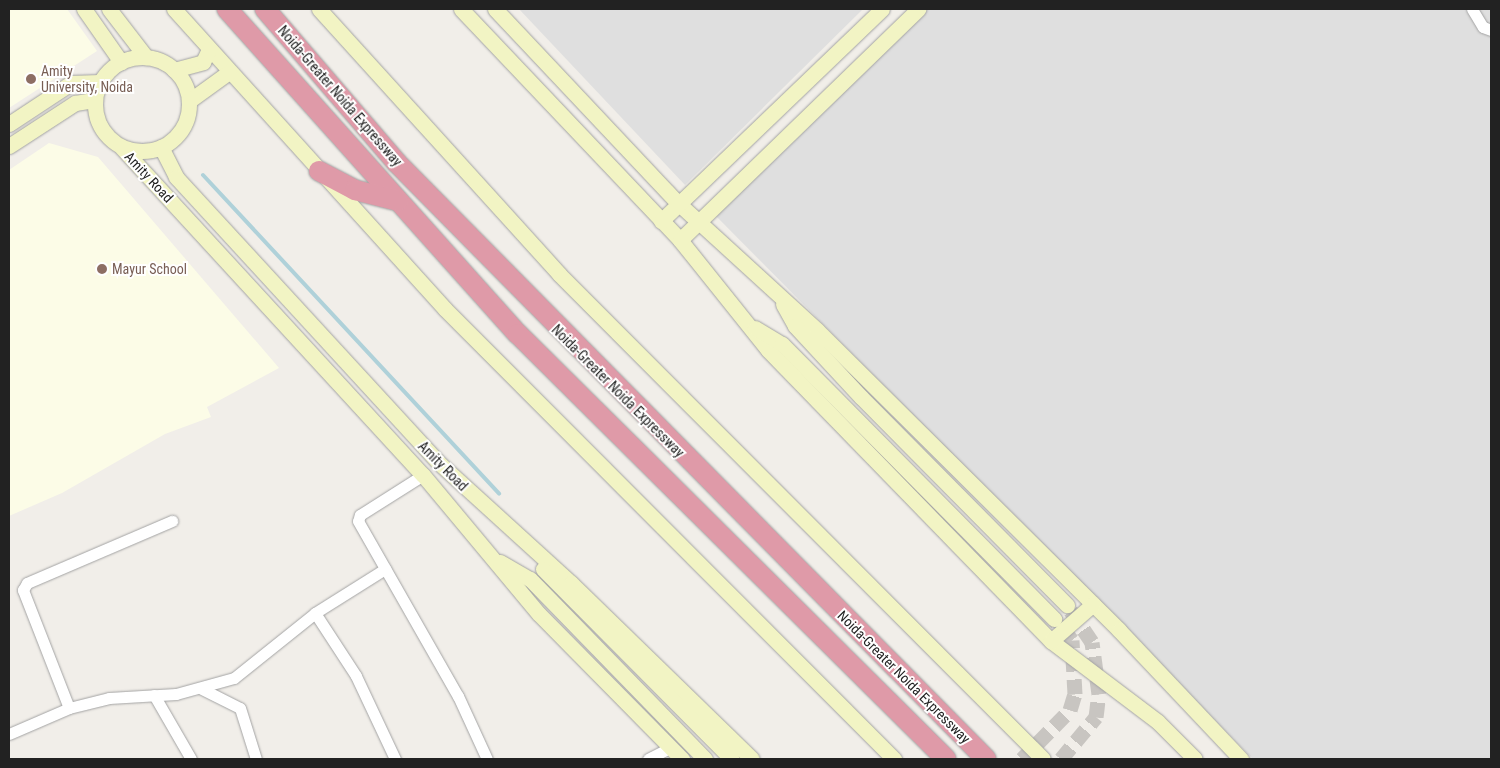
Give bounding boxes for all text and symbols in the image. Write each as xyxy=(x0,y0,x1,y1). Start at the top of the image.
street label: Noida-Greater Noida Expressway xyxy=(274,22,406,170)
place label: Amity University, Noida xyxy=(41,63,133,95)
marker: Amity University, Noida xyxy=(25,73,37,85)
street label: Amity Road xyxy=(121,148,177,206)
place label: Mayur School xyxy=(112,261,187,277)
marker: Mayur School xyxy=(96,263,108,275)
street label: Noida-Greater Noida Expressway xyxy=(548,321,688,461)
street label: Amity Road xyxy=(415,438,471,494)
street label: Noida-Greater Noida Expressway xyxy=(834,607,974,747)

